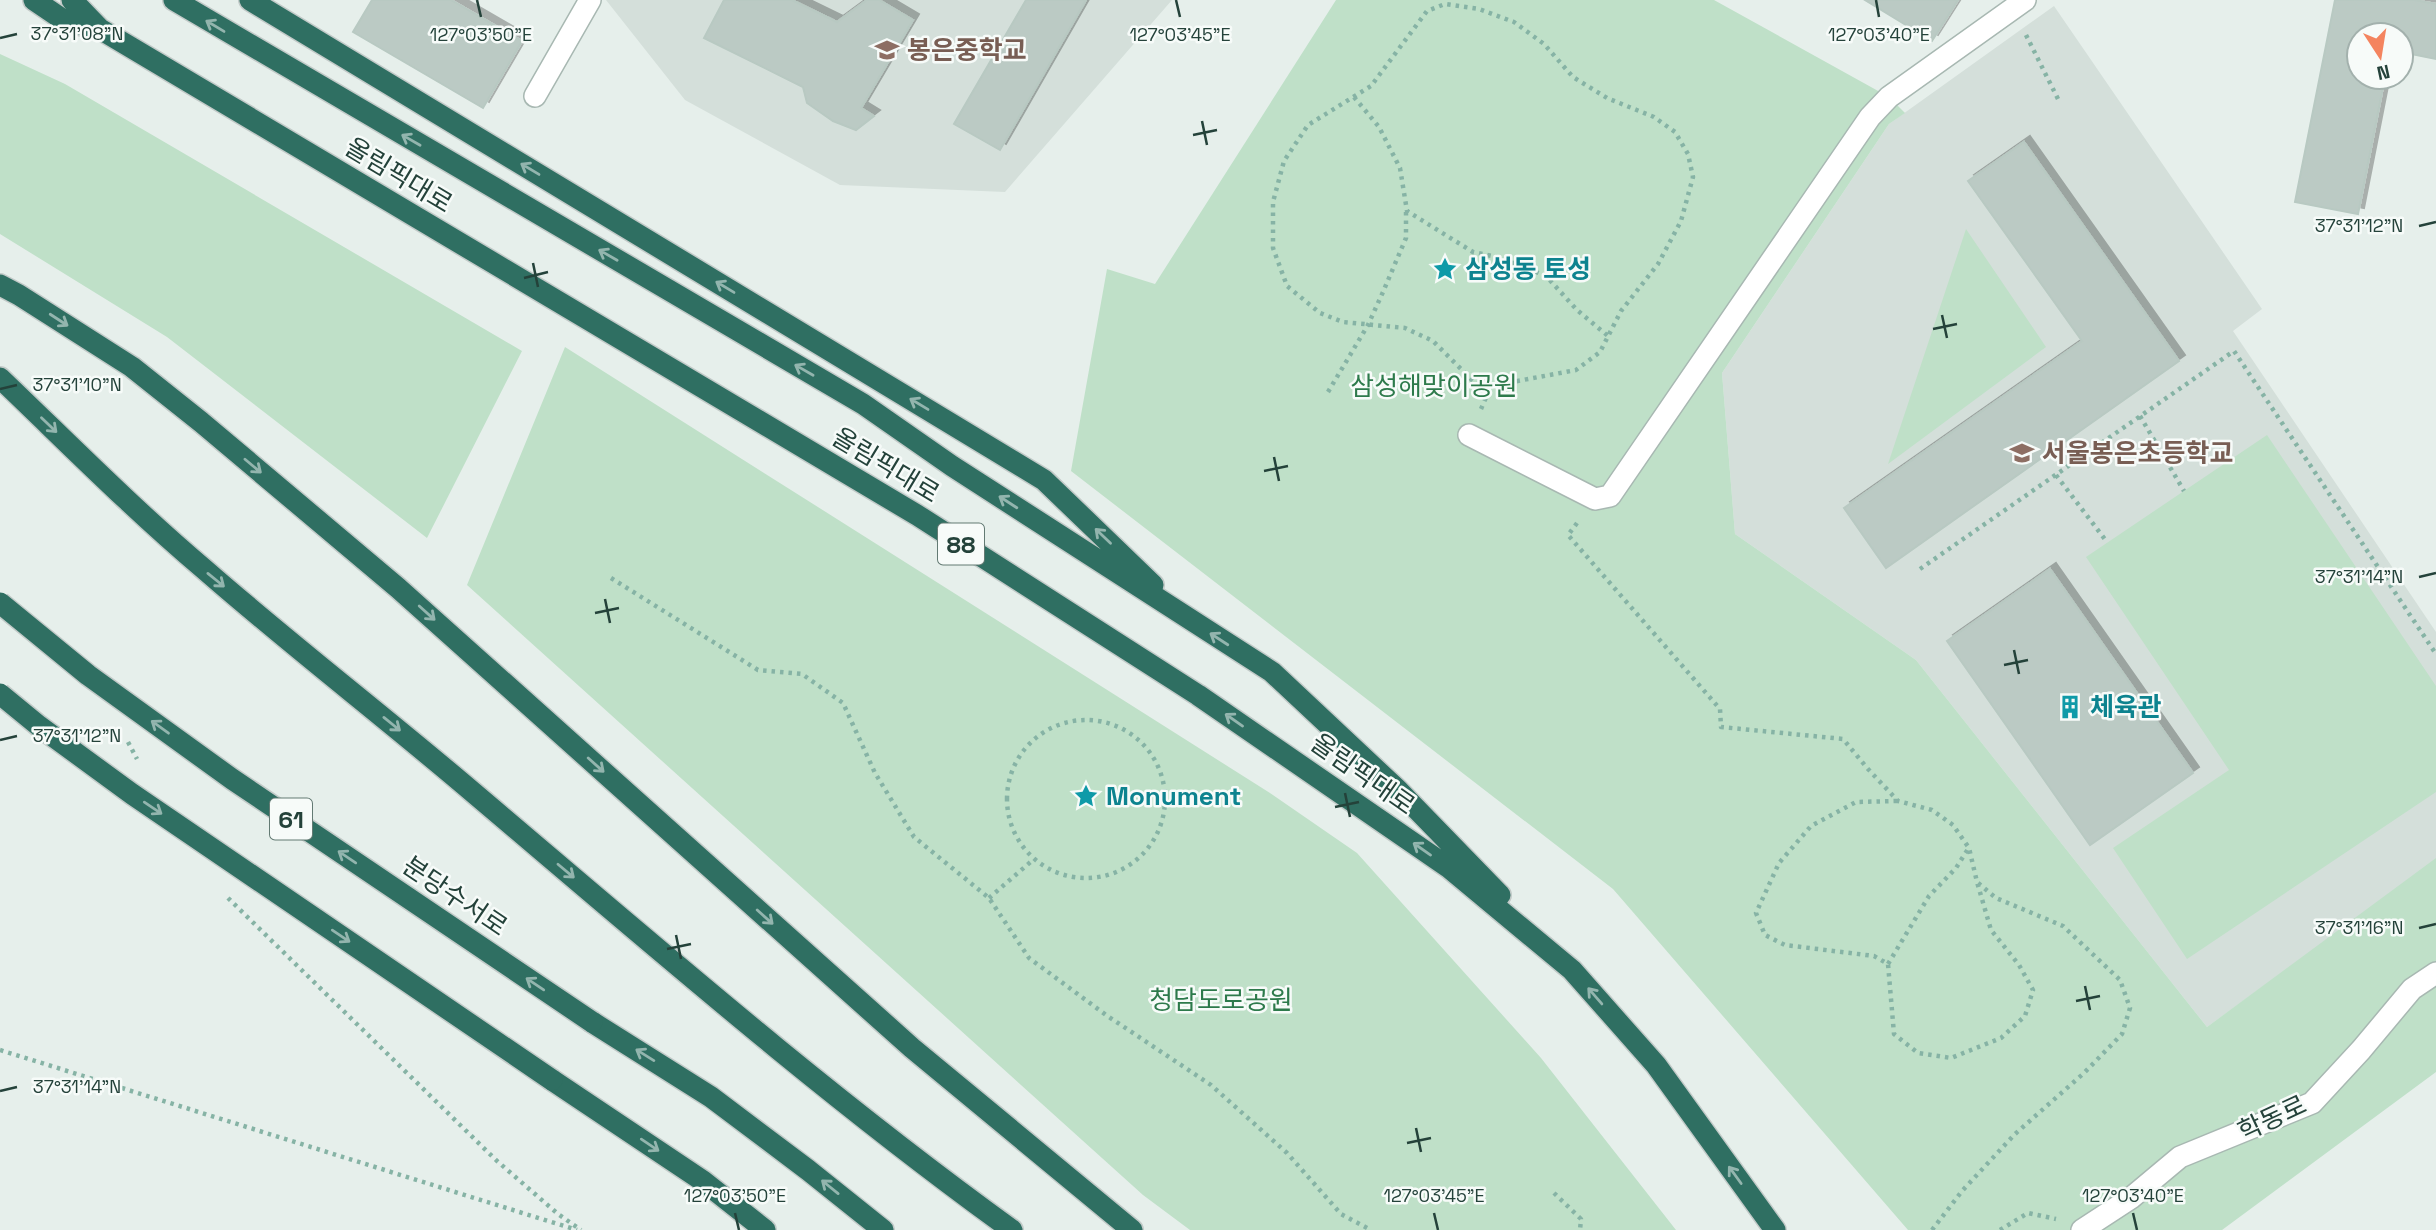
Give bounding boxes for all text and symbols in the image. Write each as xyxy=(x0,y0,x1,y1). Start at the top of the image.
one-way arrow xyxy=(205,18,225,32)
north arrow xyxy=(2345,21,2415,91)
text: 37°31'08"N xyxy=(31,22,123,45)
text: 127°03'50"E xyxy=(430,23,532,46)
text: 127°03'45"E xyxy=(1129,23,1231,46)
text: 127°03'40"E xyxy=(1828,23,1930,46)
place label: 봉은중학교 xyxy=(907,33,1027,67)
school or university icon: 봉은중학교 xyxy=(873,36,901,64)
text: N xyxy=(2375,59,2392,86)
street label: 올림픽대로 xyxy=(339,130,459,220)
one-way arrow xyxy=(402,133,422,147)
one-way arrow xyxy=(520,162,540,176)
text: 37°31'12"N xyxy=(2315,214,2403,237)
one-way arrow xyxy=(598,248,618,262)
place label: 삼성동 토성 xyxy=(1465,252,1591,286)
place icon: 삼성동 토성 xyxy=(1431,255,1459,283)
one-way arrow xyxy=(715,279,735,293)
one-way arrow xyxy=(48,313,68,327)
one-way arrow xyxy=(795,363,815,377)
park label: 삼성해맞이공원 xyxy=(1350,369,1518,403)
text: 37°31'10"N xyxy=(32,373,122,396)
one-way arrow xyxy=(910,397,930,411)
one-way arrow xyxy=(40,417,57,434)
street label: 올림픽대로 xyxy=(826,420,946,510)
place label: 서울봉은초등학교 xyxy=(2042,436,2233,470)
school or university icon: 서울봉은초등학교 xyxy=(2008,439,2036,467)
one-way arrow xyxy=(244,458,262,473)
one-way arrow xyxy=(998,494,1018,508)
road number: 88 xyxy=(938,524,984,564)
one-way arrow xyxy=(1095,528,1112,545)
text: 37°31'14"N xyxy=(2315,565,2403,588)
one-way arrow xyxy=(207,572,225,588)
one-way arrow xyxy=(417,605,435,621)
one-way arrow xyxy=(1210,631,1230,645)
place label: 체육관 xyxy=(2090,690,2162,724)
building icon: 체육관 xyxy=(2056,693,2084,721)
one-way arrow xyxy=(1225,713,1245,727)
one-way arrow xyxy=(383,716,401,732)
one-way arrow xyxy=(151,720,170,734)
text: 37°31'12"N xyxy=(33,724,121,747)
street label: 올림픽대로 xyxy=(1304,726,1422,822)
one-way arrow xyxy=(587,757,605,773)
place label: Monument xyxy=(1106,779,1241,813)
place icon: Monument xyxy=(1072,782,1100,810)
road number: 61 xyxy=(270,798,312,840)
one-way arrow xyxy=(143,801,162,815)
one-way arrow xyxy=(1413,842,1432,856)
street label: 분당수서로 xyxy=(396,848,514,944)
one-way arrow xyxy=(338,849,357,864)
one-way arrow xyxy=(556,863,574,879)
one-way arrow xyxy=(756,909,774,925)
text: 37°31'16"N xyxy=(2315,916,2403,939)
one-way arrow xyxy=(331,929,350,943)
one-way arrow xyxy=(526,977,546,991)
park label: 청담도로공원 xyxy=(1149,983,1293,1017)
one-way arrow xyxy=(1587,987,1603,1005)
one-way arrow xyxy=(635,1048,655,1062)
text: 37°31'14"N xyxy=(33,1075,121,1098)
street label: 학동로 xyxy=(2232,1087,2312,1149)
one-way arrow xyxy=(639,1138,659,1152)
one-way arrow xyxy=(1728,1166,1742,1185)
one-way arrow xyxy=(821,1180,839,1195)
text: 127°03'50"E xyxy=(684,1184,786,1207)
text: 127°03'45"E xyxy=(1383,1184,1485,1207)
text: 127°03'40"E xyxy=(2082,1184,2184,1207)

